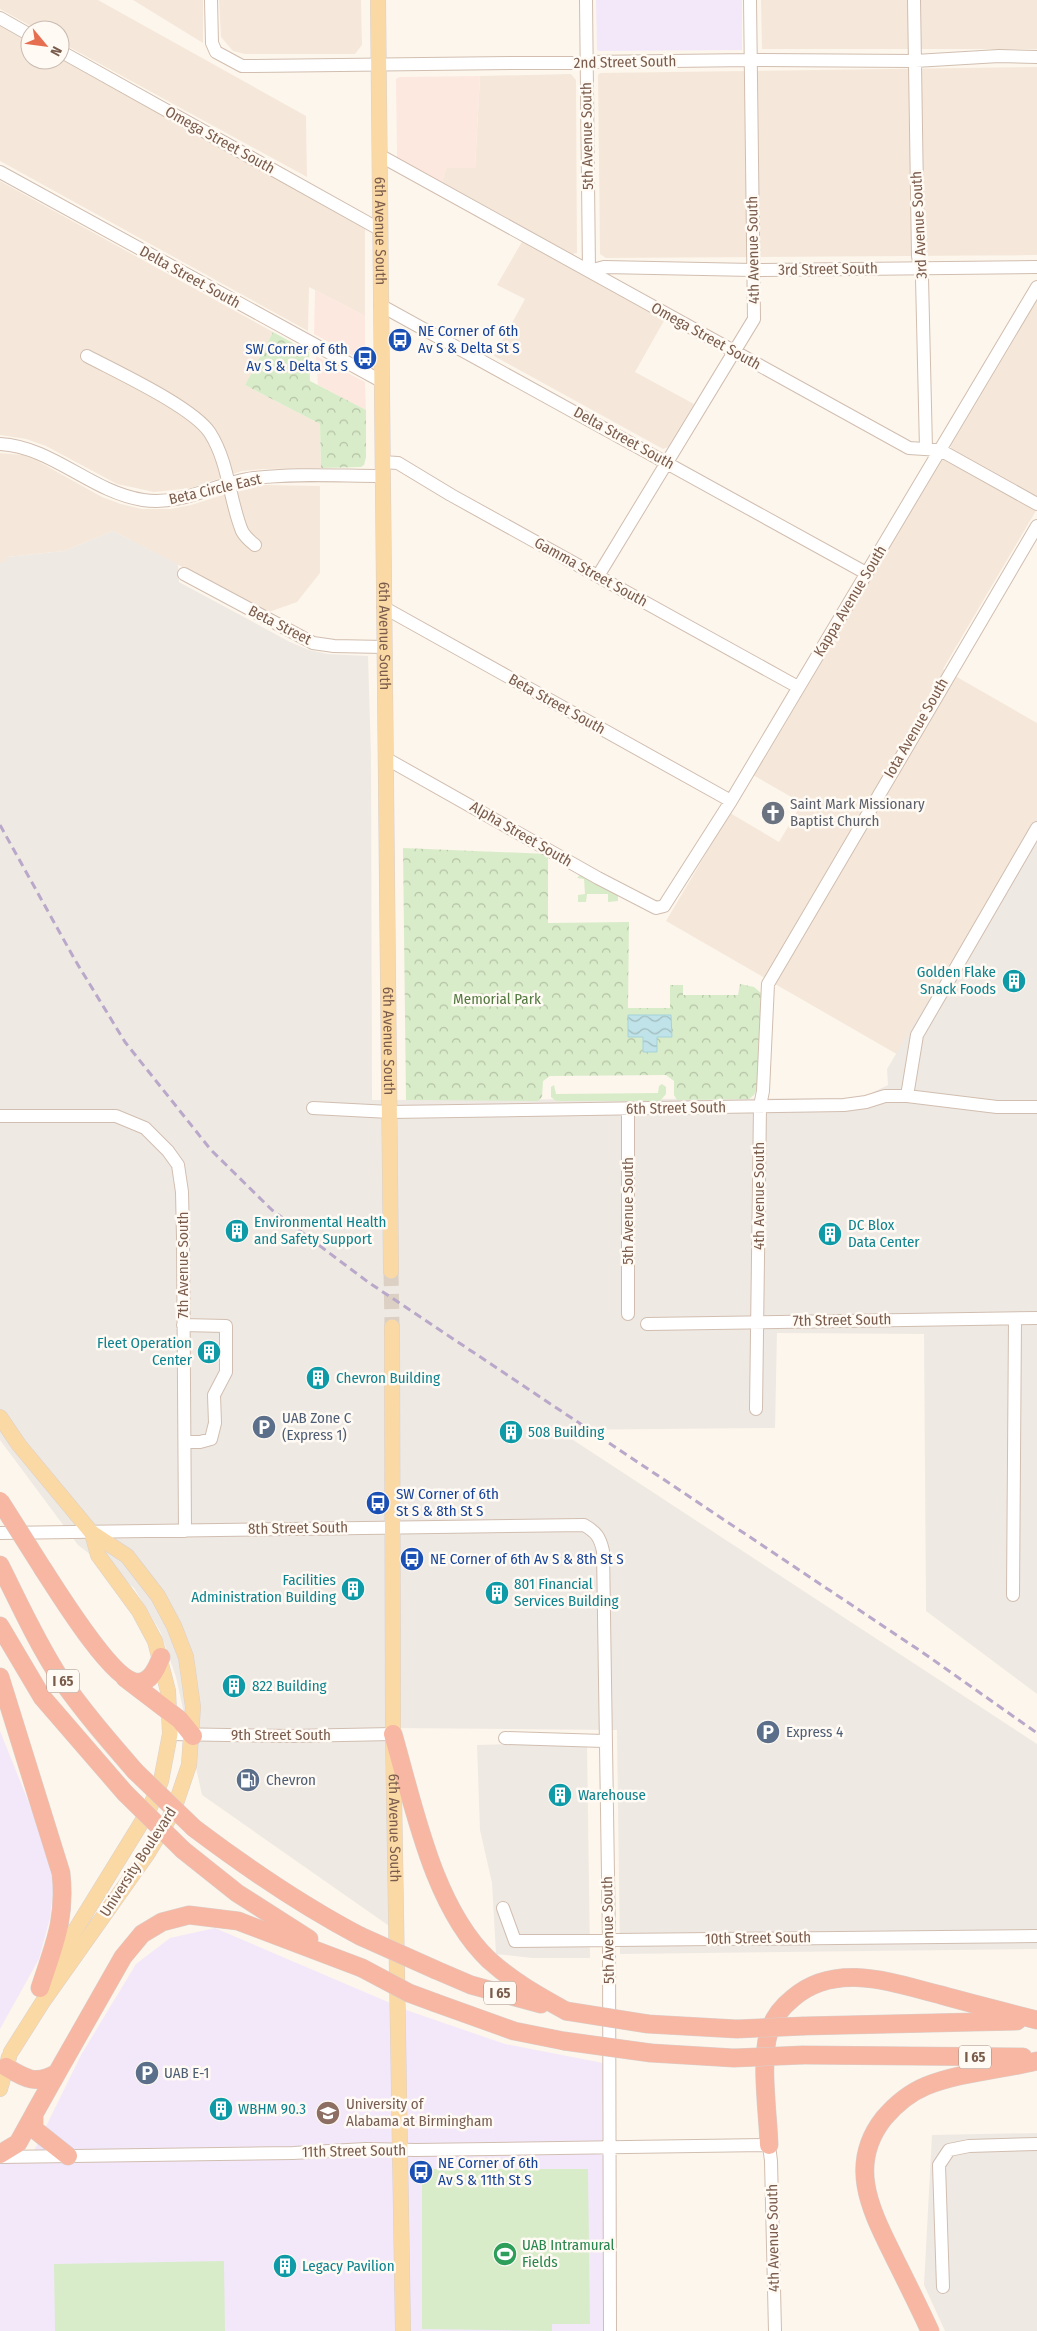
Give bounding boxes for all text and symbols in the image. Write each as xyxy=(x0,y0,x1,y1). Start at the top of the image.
north arrow xyxy=(20,20,70,70)
text: N xyxy=(46,43,65,59)
street label: 2nd Street South xyxy=(574,52,676,72)
street label: 5th Avenue South xyxy=(577,82,597,190)
street label: Omega Street South xyxy=(162,102,278,178)
street label: 3rd Avenue South xyxy=(907,171,931,279)
street label: 6th Avenue South xyxy=(371,177,390,285)
street label: 4th Avenue South xyxy=(743,196,763,304)
street label: Delta Street South xyxy=(137,242,243,312)
street label: 3rd Street South xyxy=(778,259,878,279)
street label: Omega Street South xyxy=(648,298,764,374)
place label: NE Corner of 6th Av S & Delta St S xyxy=(418,322,520,357)
bus stop icon: NE Corner of 6th Av S & Delta St S xyxy=(387,327,413,353)
place label: SW Corner of 6th Av S & Delta St S xyxy=(245,340,348,375)
bus stop icon: SW Corner of 6th Av S & Delta St S xyxy=(352,345,378,371)
street label: Delta Street South xyxy=(571,403,677,473)
street label: Beta Circle East xyxy=(167,470,263,508)
street label: Gamma Street South xyxy=(531,534,651,610)
street label: Kappa Avenue South xyxy=(810,542,890,660)
street label: 6th Avenue South xyxy=(375,582,394,690)
street label: Beta Street xyxy=(246,602,315,649)
street label: Beta Street South xyxy=(506,670,608,738)
street label: Iota Avenue South xyxy=(880,675,952,781)
place label: Saint Mark Missionary Baptist Church xyxy=(790,795,925,830)
street label: Alpha Street South xyxy=(467,797,575,871)
church icon: Saint Mark Missionary Baptist Church xyxy=(760,800,786,826)
place label: Golden Flake Snack Foods xyxy=(917,963,996,998)
building icon: Golden Flake Snack Foods xyxy=(1001,968,1027,994)
street label: 6th Avenue South xyxy=(379,987,398,1095)
park label: Memorial Park xyxy=(453,990,541,1008)
street label: 6th Street South xyxy=(626,1098,726,1118)
street label: 4th Avenue South xyxy=(750,1142,768,1250)
street label: 5th Avenue South xyxy=(619,1157,637,1265)
street label: 7th Avenue South xyxy=(174,1212,192,1319)
place label: Environmental Health and Safety Support xyxy=(254,1213,386,1248)
place label: DC Blox Data Center xyxy=(848,1216,920,1251)
building icon: Environmental Health and Safety Support xyxy=(224,1218,250,1244)
building icon: DC Blox Data Center xyxy=(817,1221,843,1247)
street label: 7th Street South xyxy=(792,1310,892,1330)
place label: Fleet Operation Center xyxy=(97,1334,193,1369)
building icon: Fleet Operation Center xyxy=(196,1339,222,1365)
building icon: Chevron Building xyxy=(305,1365,331,1391)
place label: Chevron Building xyxy=(336,1369,440,1387)
place label: UAB Zone C (Express 1) xyxy=(282,1409,352,1444)
parking icon: UAB Zone C (Express 1) xyxy=(251,1414,277,1440)
building icon: 508 Building xyxy=(498,1419,524,1445)
place label: 508 Building xyxy=(528,1423,604,1441)
place label: SW Corner of 6th St S & 8th St S xyxy=(396,1485,499,1520)
bus stop icon: SW Corner of 6th St S & 8th St S xyxy=(365,1490,391,1516)
street label: 8th Street South xyxy=(248,1518,348,1538)
bus stop icon: NE Corner of 6th Av S & 8th St S xyxy=(399,1546,425,1572)
place label: NE Corner of 6th Av S & 8th St S xyxy=(430,1550,624,1568)
place label: Facilities Administration Building xyxy=(191,1571,336,1606)
place label: 801 Financial Services Building xyxy=(514,1575,619,1610)
building icon: Facilities Administration Building xyxy=(340,1576,366,1602)
building icon: 801 Financial Services Building xyxy=(484,1580,510,1606)
road number: I 65 xyxy=(47,1670,79,1692)
building icon: 822 Building xyxy=(221,1673,247,1699)
place label: 822 Building xyxy=(252,1677,327,1695)
parking icon: Express 4 xyxy=(755,1719,781,1745)
place label: Express 4 xyxy=(786,1723,843,1741)
street label: 9th Street South xyxy=(231,1726,331,1744)
fuel station icon: Chevron xyxy=(235,1767,261,1793)
place label: Chevron xyxy=(266,1771,316,1789)
street label: 6th Avenue South xyxy=(385,1774,404,1882)
building icon: Warehouse xyxy=(547,1782,573,1808)
place label: Warehouse xyxy=(578,1786,646,1804)
street label: University Boulevard xyxy=(96,1804,180,1920)
street label: 5th Avenue South xyxy=(598,1876,618,1984)
street label: 10th Street South xyxy=(705,1928,811,1948)
road number: I 65 xyxy=(484,1982,516,2005)
road number: I 65 xyxy=(959,2045,991,2068)
parking icon: UAB E-1 xyxy=(134,2060,160,2086)
place label: UAB E-1 xyxy=(164,2064,209,2082)
place label: University of Alabama at Birmingham xyxy=(346,2095,493,2130)
building icon: WBHM 90.3 xyxy=(208,2096,234,2122)
place label: WBHM 90.3 xyxy=(238,2100,306,2118)
school or university icon: University of Alabama at Birmingham xyxy=(315,2100,341,2126)
street label: 11th Street South xyxy=(302,2141,406,2161)
place label: NE Corner of 6th Av S & 11th St S xyxy=(438,2154,538,2189)
bus stop icon: NE Corner of 6th Av S & 11th St S xyxy=(408,2159,434,2185)
street label: 4th Avenue South xyxy=(763,2184,783,2292)
place label: UAB Intramural Fields xyxy=(522,2236,615,2271)
sports icon: UAB Intramural Fields xyxy=(492,2241,518,2267)
building icon: Legacy Pavilion xyxy=(272,2253,298,2279)
place label: Legacy Pavilion xyxy=(302,2257,395,2275)

